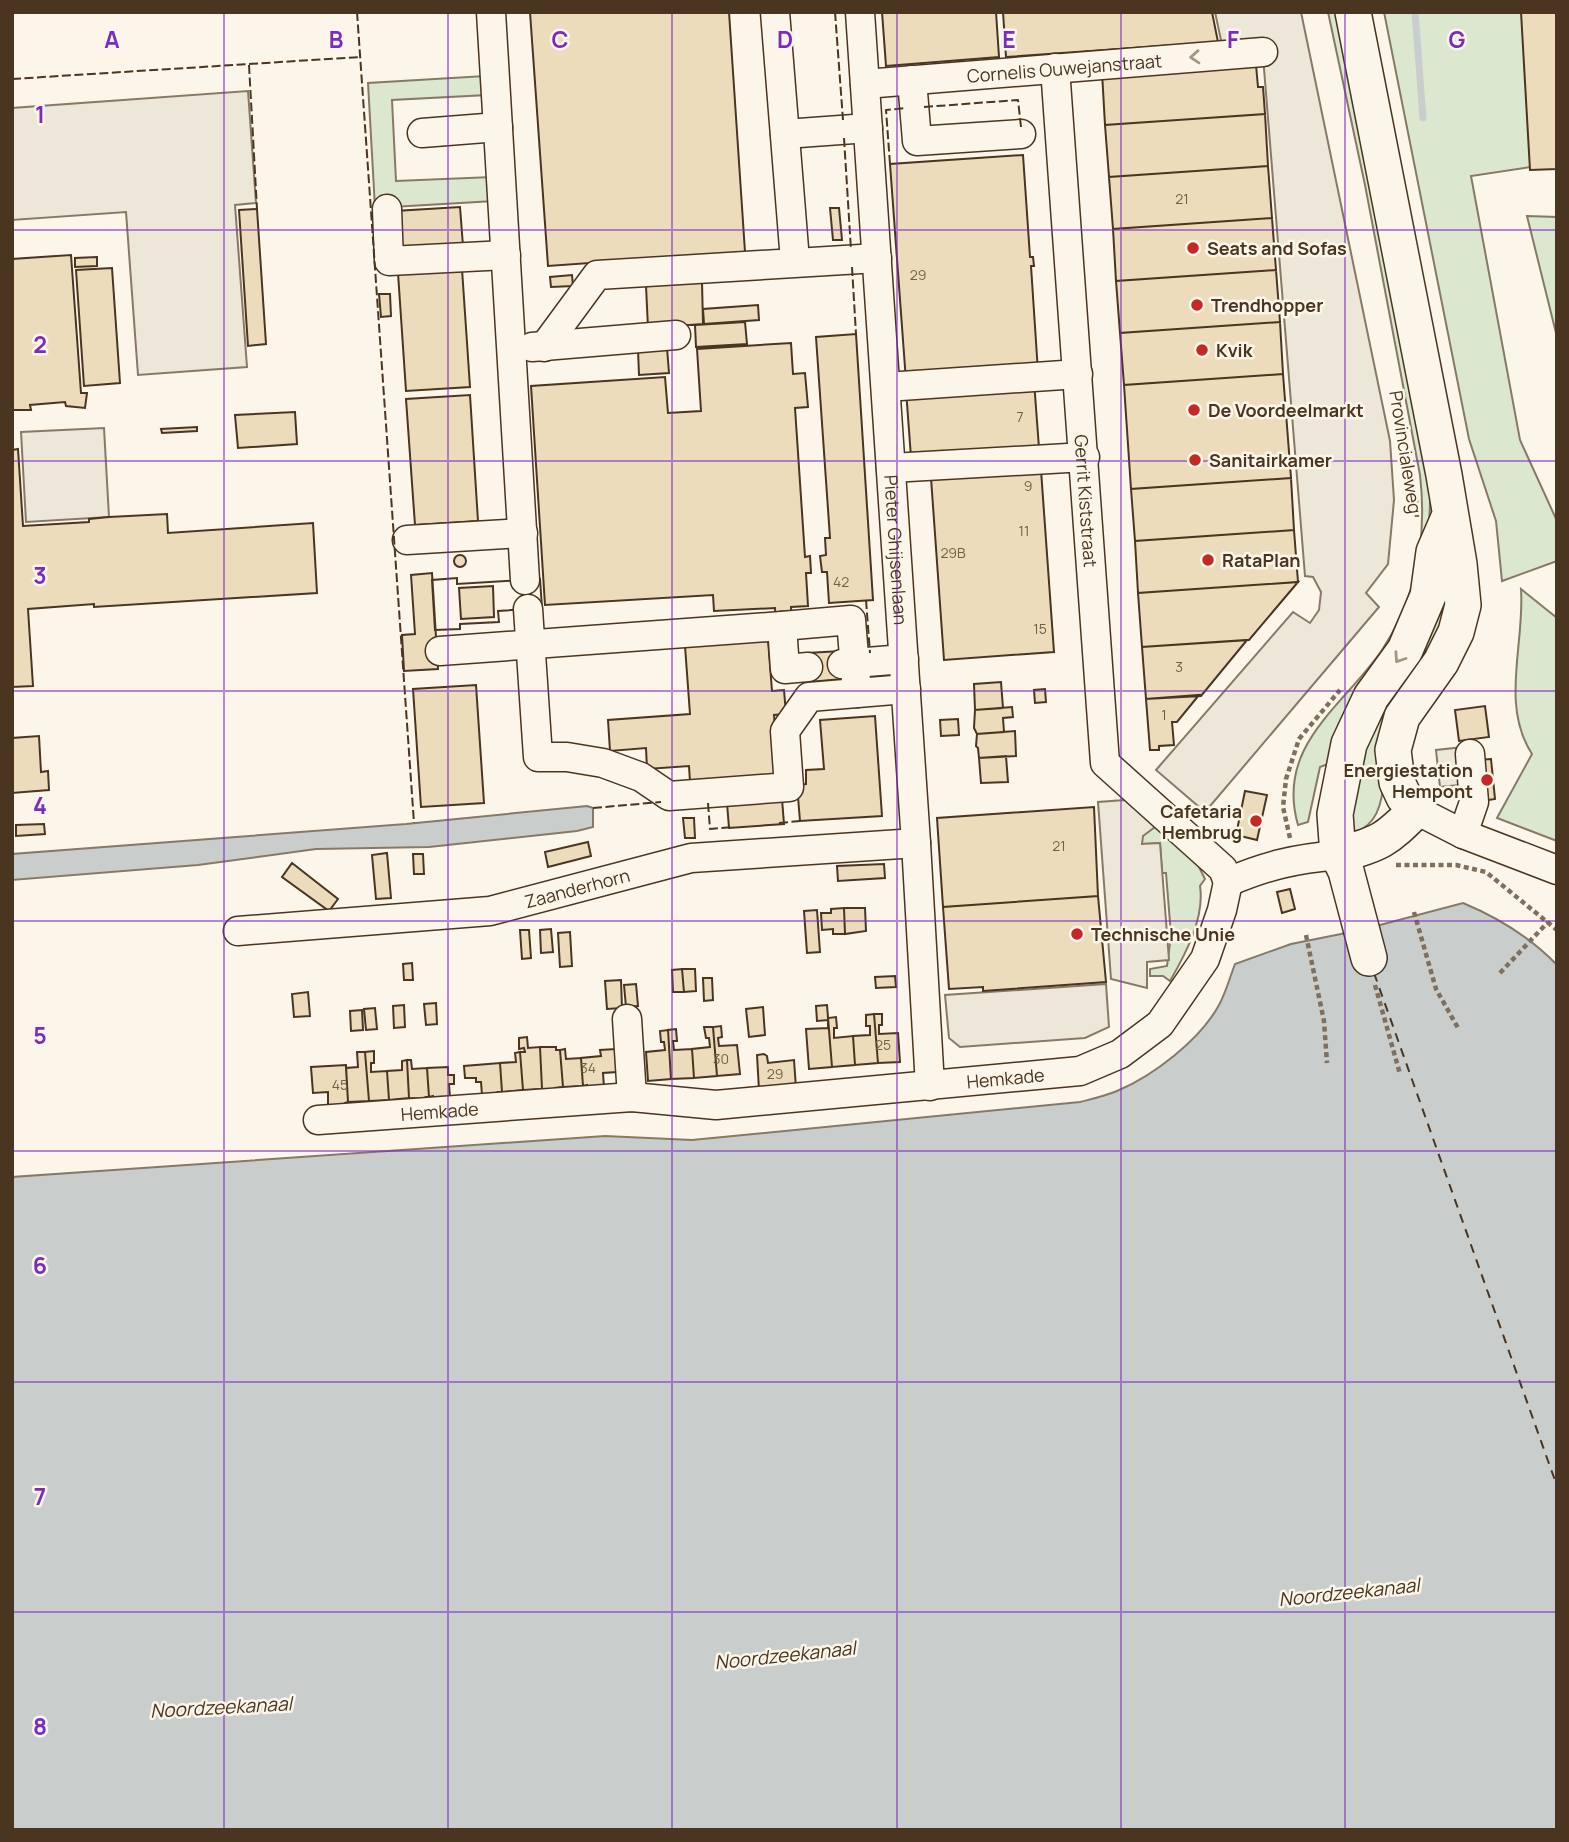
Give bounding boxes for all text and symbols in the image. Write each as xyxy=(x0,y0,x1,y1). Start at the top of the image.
text: A xyxy=(104,23,120,55)
text: B xyxy=(329,23,343,55)
text: C xyxy=(552,23,569,55)
text: D xyxy=(777,23,793,55)
text: E xyxy=(1002,23,1016,55)
text: F xyxy=(1227,23,1239,55)
text: G xyxy=(1449,23,1466,55)
street label: Cornelis Ouwejanstraat xyxy=(966,48,1163,88)
one-way arrow xyxy=(1189,49,1200,64)
text: 1 xyxy=(35,98,45,130)
house number: 21 xyxy=(1175,189,1189,208)
place label: Seats and Sofas xyxy=(1207,236,1347,260)
marker: Seats and Sofas xyxy=(1185,240,1201,256)
house number: 29 xyxy=(910,265,926,284)
place label: Trendhopper xyxy=(1211,293,1323,317)
marker: Trendhopper xyxy=(1189,297,1205,313)
text: 2 xyxy=(33,328,47,360)
place label: Kvik xyxy=(1216,338,1254,362)
marker: Kvik xyxy=(1194,342,1210,358)
street label: Provincialeweg xyxy=(1384,389,1428,515)
place label: De Voordeelmarkt xyxy=(1208,398,1364,422)
marker: De Voordeelmarkt xyxy=(1186,402,1202,418)
house number: 7 xyxy=(1016,407,1024,426)
street label: Gerrit Kiststraat xyxy=(1069,434,1103,568)
place label: Sanitairkamer xyxy=(1209,448,1332,472)
marker: Sanitairkamer xyxy=(1187,452,1203,468)
street label: Pieter Ghijsenlaan xyxy=(879,474,913,626)
house number: 9 xyxy=(1024,476,1032,495)
house number: 11 xyxy=(1019,521,1029,540)
house number: 29B xyxy=(940,543,966,562)
place label: RataPlan xyxy=(1222,548,1301,572)
marker: RataPlan xyxy=(1200,552,1216,568)
text: 3 xyxy=(33,559,47,591)
house number: 42 xyxy=(833,572,849,591)
house number: 15 xyxy=(1033,619,1047,638)
one-way arrow xyxy=(1394,650,1407,663)
house number: 3 xyxy=(1175,657,1183,676)
house number: 1 xyxy=(1161,705,1167,724)
place label: Energiestation Hempont xyxy=(1344,758,1473,803)
marker: Energiestation Hempont xyxy=(1479,772,1495,788)
text: 4 xyxy=(33,789,47,821)
place label: Cafetaria Hembrug xyxy=(1160,799,1242,844)
marker: Cafetaria Hembrug xyxy=(1248,813,1264,829)
house number: 21 xyxy=(1052,836,1066,855)
street label: Zaanderhorn xyxy=(522,863,632,913)
place label: Technische Unie xyxy=(1091,922,1235,946)
marker: Technische Unie xyxy=(1069,926,1085,942)
text: 5 xyxy=(33,1019,47,1051)
house number: 25 xyxy=(875,1035,891,1054)
house number: 30 xyxy=(713,1049,729,1068)
house number: 34 xyxy=(580,1058,596,1077)
street label: Hemkade xyxy=(966,1062,1045,1094)
house number: 29 xyxy=(767,1064,783,1083)
house number: 45 xyxy=(332,1075,348,1094)
street label: Hemkade xyxy=(400,1096,479,1126)
text: 6 xyxy=(33,1249,47,1281)
text: 7 xyxy=(34,1480,46,1512)
water label: Noordzeekanaal xyxy=(1277,1571,1423,1612)
water label: Noordzeekanaal xyxy=(713,1634,859,1675)
water label: Noordzeekanaal xyxy=(150,1690,295,1724)
text: 8 xyxy=(33,1710,47,1742)

